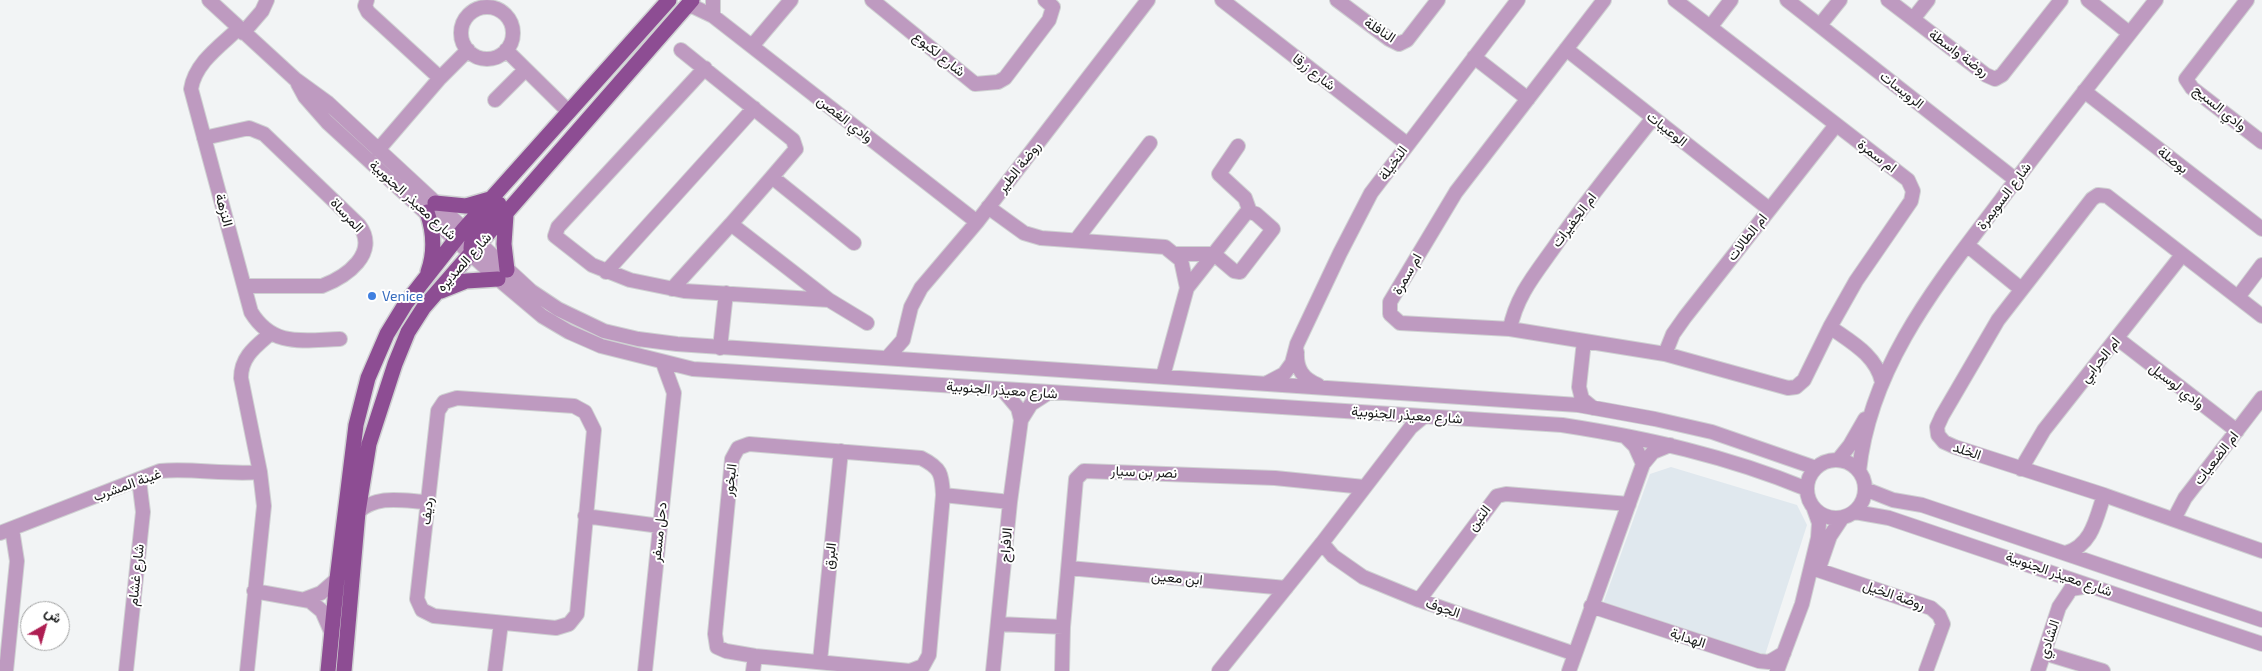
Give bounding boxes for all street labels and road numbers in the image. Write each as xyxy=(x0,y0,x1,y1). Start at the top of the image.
street label: النافلة xyxy=(1361,14,1399,46)
street label: روضة واسطة xyxy=(1926,26,1992,80)
street label: شارع لكبوع xyxy=(910,28,968,80)
street label: شارع زرقا xyxy=(1289,50,1339,94)
street label: الرويسات xyxy=(1877,68,1927,112)
street label: وادي السيج xyxy=(2190,81,2250,135)
street label: وادي الغصن xyxy=(814,92,876,146)
street label: الوعيبات xyxy=(1643,108,1691,150)
street label: ام سمرة xyxy=(1854,136,1900,176)
street label: روضة الطير xyxy=(994,138,1044,196)
street label: النخيلة xyxy=(1375,143,1411,183)
street label: بوصلة xyxy=(2155,143,2191,177)
street label: شارع معيذر الجنوبية xyxy=(366,156,460,244)
street label: شارع السويمرة xyxy=(1973,159,2035,233)
street label: ام الجفيرات xyxy=(1548,189,1600,251)
street label: النزهة xyxy=(212,192,236,228)
street label: المرساة xyxy=(327,194,367,236)
street label: ام الطالات xyxy=(1723,210,1771,264)
street label: شارع الصديره xyxy=(433,229,495,295)
street label: ام سمرة xyxy=(1389,250,1425,298)
street label: ام الحرابي xyxy=(2077,334,2123,386)
street label: وادي لوسيل xyxy=(2146,359,2208,413)
street label: شارع معيذر الجنوبية xyxy=(946,378,1058,402)
street label: شارع معيذر الجنوبية xyxy=(1351,403,1463,427)
street label: ام الضعيات xyxy=(2190,428,2242,488)
street label: الخلد xyxy=(1951,438,1983,464)
street label: نصر بن سيار xyxy=(1110,462,1178,482)
street label: البخور xyxy=(720,463,740,497)
street label: غينة المشرب xyxy=(91,465,163,505)
street label: رديف xyxy=(417,496,437,526)
street label: دحل مسفر xyxy=(647,501,671,563)
street label: التين xyxy=(1464,502,1494,534)
street label: الافراح xyxy=(996,527,1016,563)
street label: البرق xyxy=(820,542,840,570)
street label: شارع غشام xyxy=(124,543,148,607)
street label: شارع معيذر الجنوبية xyxy=(2004,548,2114,600)
street label: ابن معين xyxy=(1151,567,1203,589)
street label: روضة الخيل xyxy=(1861,577,1927,613)
street label: الجوف xyxy=(1424,594,1462,622)
street label: الشادي xyxy=(2035,618,2063,660)
street label: الهداية xyxy=(1668,624,1708,652)

